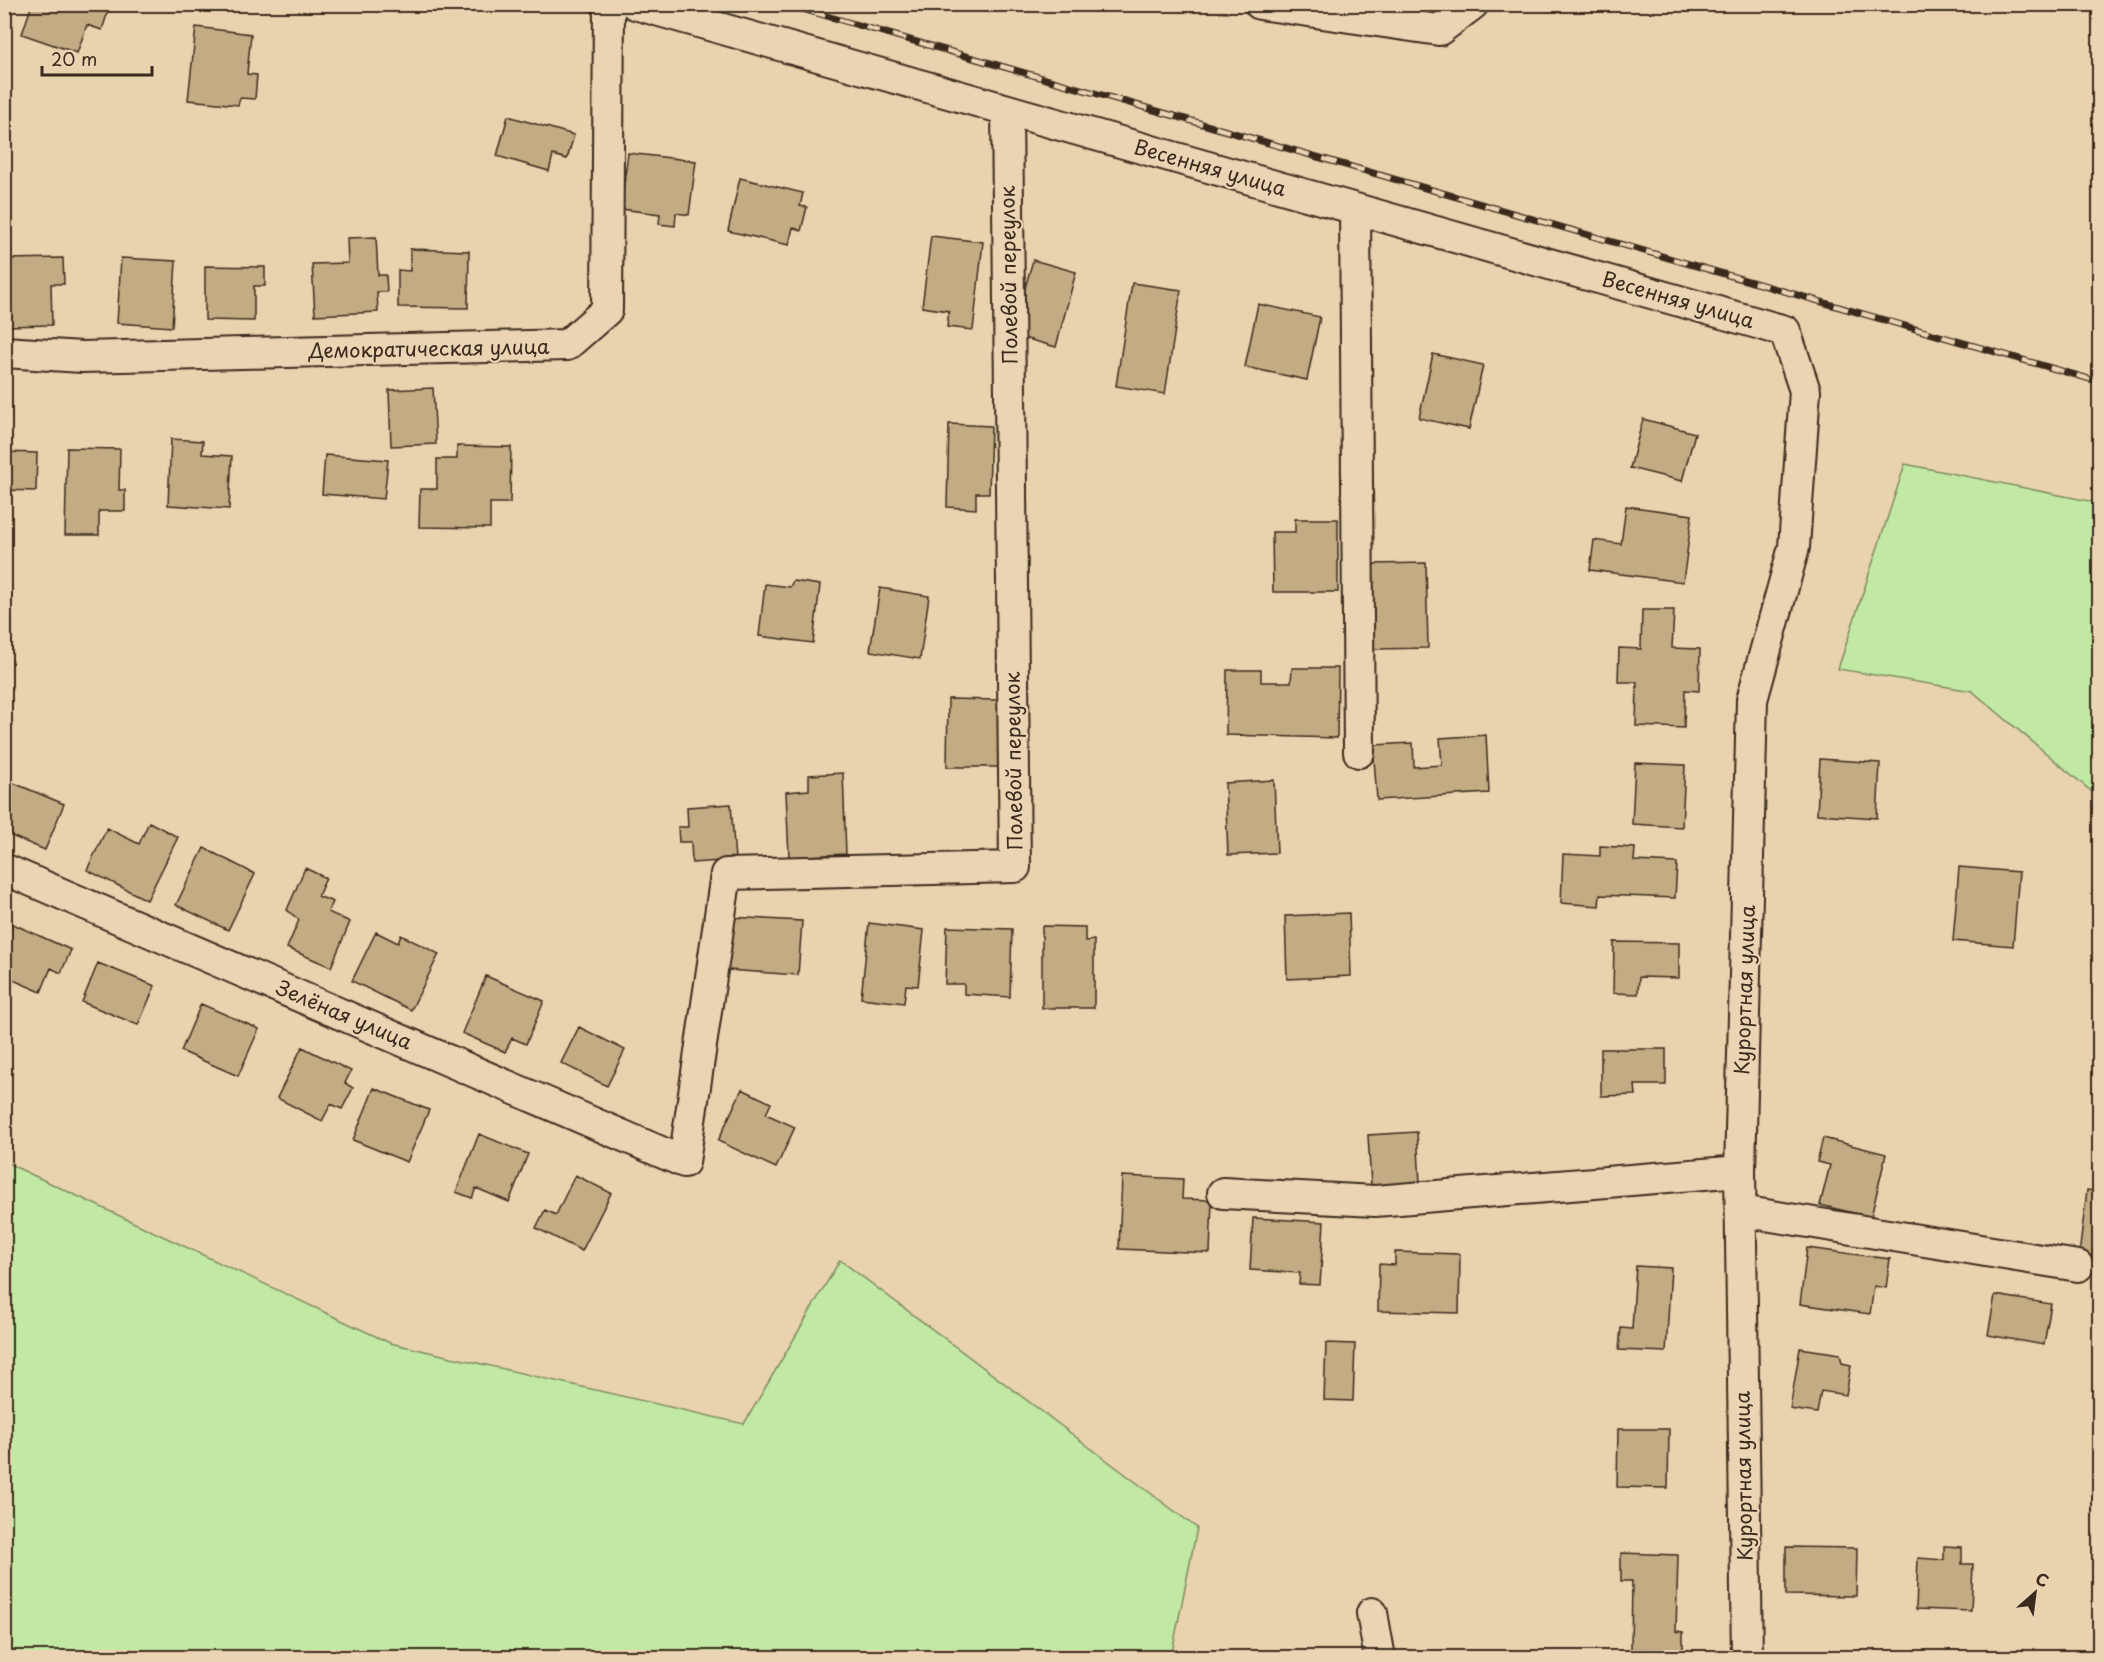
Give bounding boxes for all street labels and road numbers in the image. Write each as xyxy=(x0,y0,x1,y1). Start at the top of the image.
street label: Весенняя улица xyxy=(1131,131,1290,203)
street label: Полевой переулок xyxy=(991,185,1025,365)
street label: Весенняя улица xyxy=(1599,263,1758,335)
street label: Демократическая улица xyxy=(307,331,550,365)
street label: Полевой переулок xyxy=(996,671,1030,851)
street label: Курортная улица xyxy=(1726,904,1762,1076)
street label: Зелёная улица xyxy=(272,972,417,1056)
street label: Курортная улица xyxy=(1727,1390,1759,1561)

